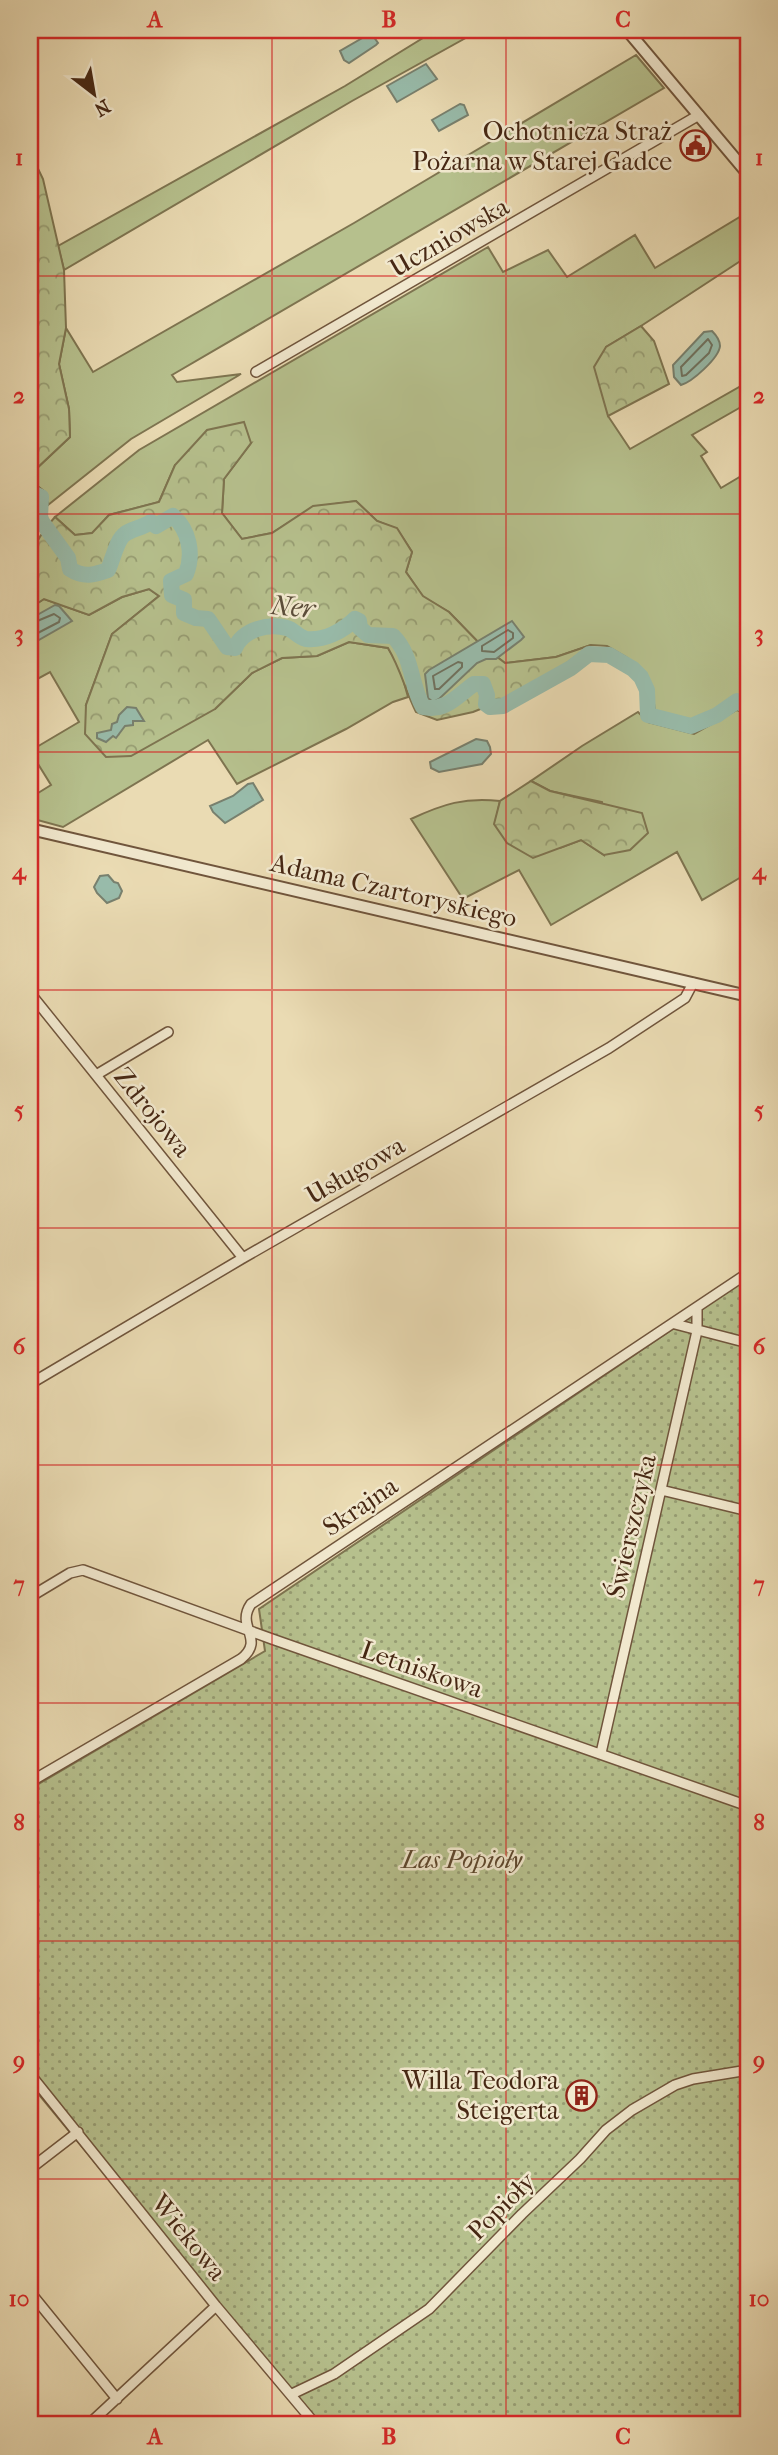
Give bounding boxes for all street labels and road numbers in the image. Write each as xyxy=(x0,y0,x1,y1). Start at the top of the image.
street label: Uczniowska xyxy=(384,190,515,284)
street label: Adama Czartoryskiego xyxy=(267,847,520,934)
street label: Zdrojowa xyxy=(107,1061,199,1164)
street label: Usługowa xyxy=(300,1129,411,1211)
street label: Świerszczyka xyxy=(599,1450,663,1601)
street label: Skrajna xyxy=(317,1470,404,1543)
street label: Letniskowa xyxy=(357,1634,488,1705)
street label: Popioły xyxy=(461,2165,543,2247)
street label: Wiekowa xyxy=(144,2187,233,2288)

